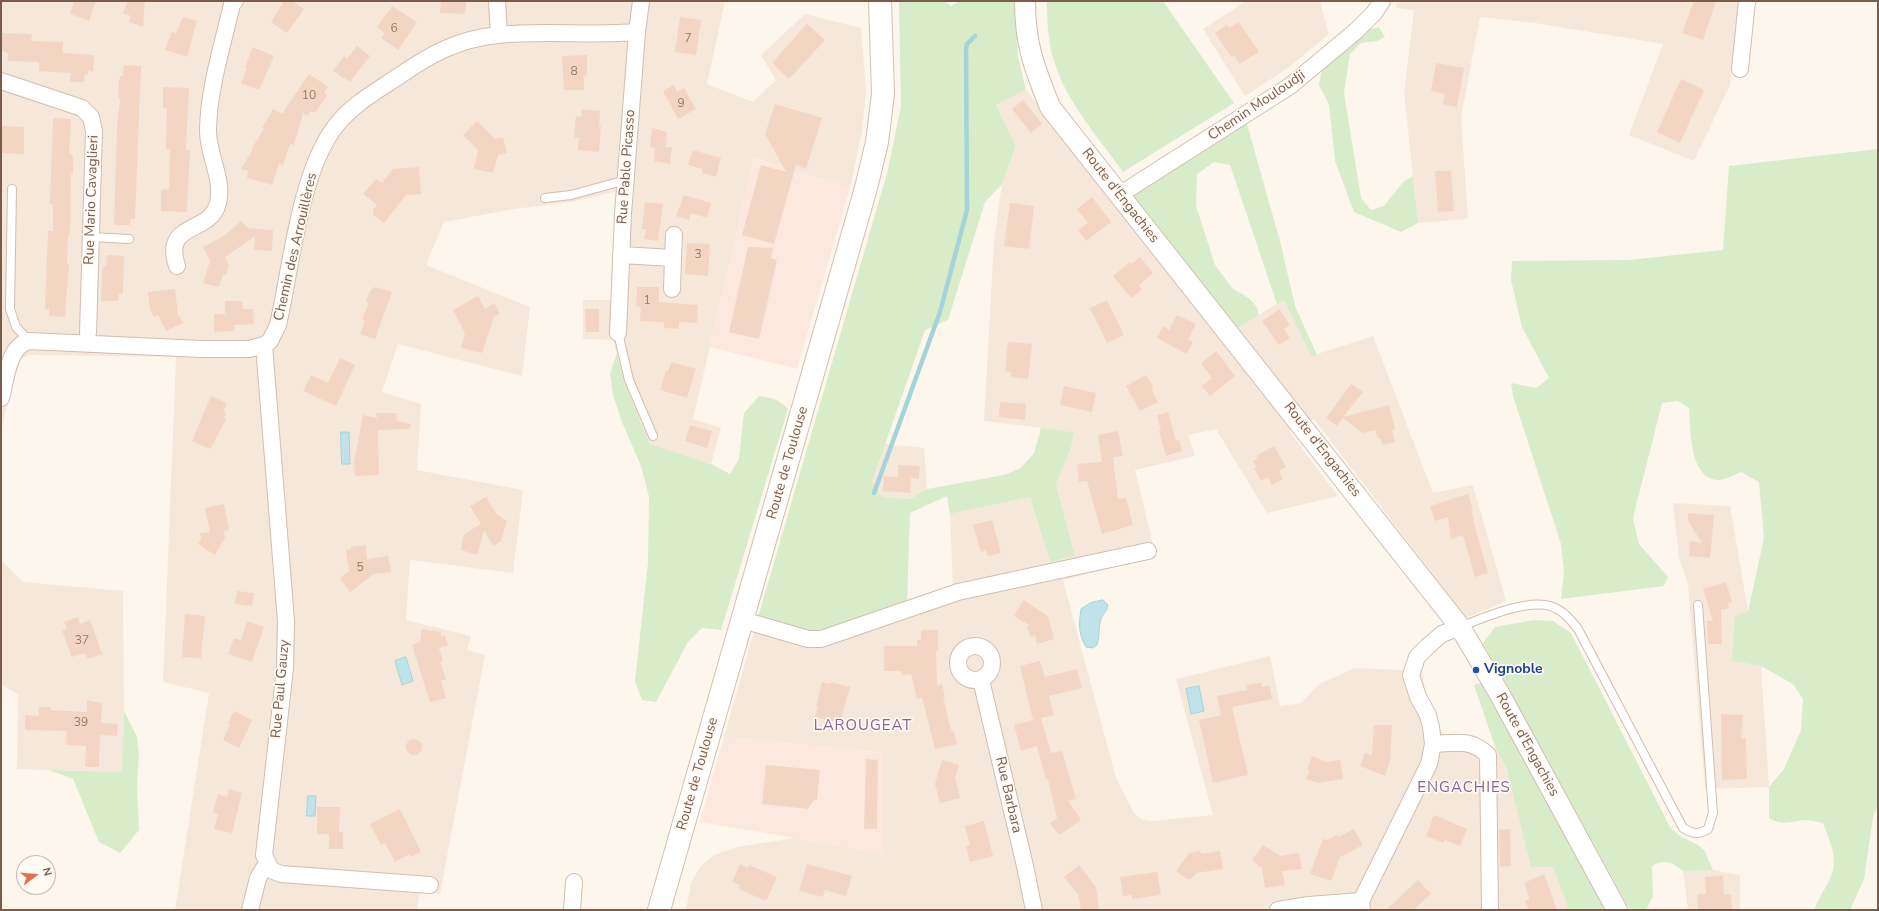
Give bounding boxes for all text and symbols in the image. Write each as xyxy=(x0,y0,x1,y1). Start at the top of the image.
house number: 6 xyxy=(390,22,398,36)
house number: 7 xyxy=(684,32,692,46)
house number: 8 xyxy=(570,65,578,79)
street label: Chemin Mouloudji xyxy=(1205,67,1309,145)
house number: 10 xyxy=(302,89,316,103)
house number: 9 xyxy=(677,97,685,111)
street label: Rue Pablo Picasso xyxy=(615,109,639,225)
street label: Rue Mario Cavaglieri xyxy=(81,135,103,265)
street label: Route d'Engachies xyxy=(1078,145,1162,247)
street label: Chemin des Arrouillères xyxy=(271,171,321,323)
house number: 3 xyxy=(694,248,702,262)
house number: 1 xyxy=(643,294,651,308)
street label: Route d'Engachies xyxy=(1280,399,1364,501)
street label: Route de Toulouse xyxy=(764,405,812,521)
house number: 5 xyxy=(356,561,364,575)
house number: 37 xyxy=(75,634,89,648)
street label: Rue Paul Gauzy xyxy=(268,639,294,739)
place label: Vignoble xyxy=(1484,662,1543,678)
marker: Vignoble xyxy=(1471,665,1481,675)
street label: Route d'Engachies xyxy=(1492,690,1562,800)
house number: 39 xyxy=(74,716,88,730)
street label: Route de Toulouse xyxy=(674,716,722,832)
district label: LAROUGEAT xyxy=(814,717,912,735)
street label: Rue Barbara xyxy=(991,755,1025,835)
district label: ENGACHIES xyxy=(1417,779,1511,797)
north arrow xyxy=(16,855,56,895)
text: N xyxy=(39,866,55,878)

